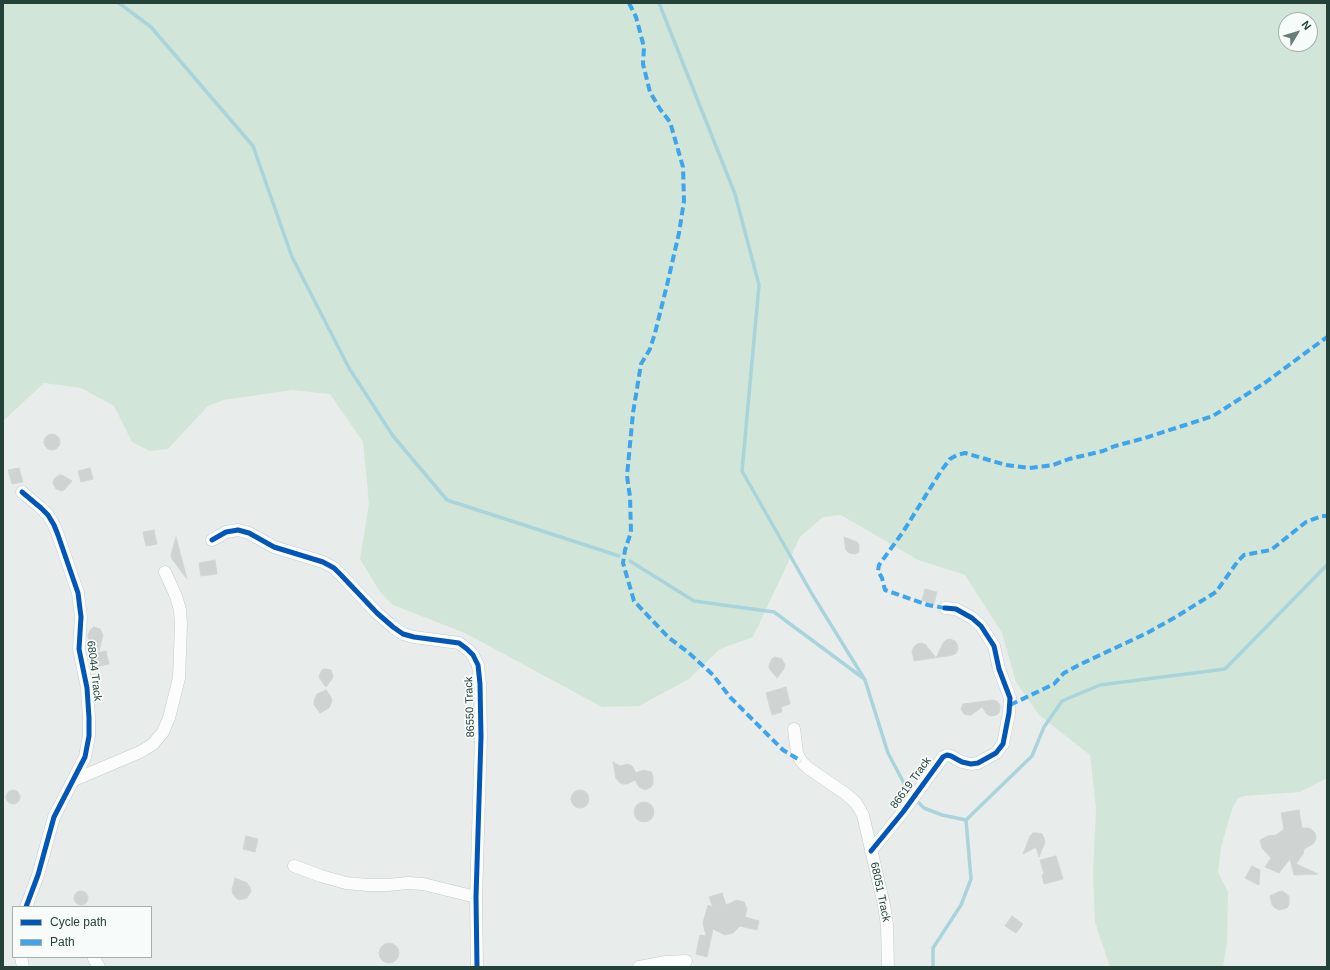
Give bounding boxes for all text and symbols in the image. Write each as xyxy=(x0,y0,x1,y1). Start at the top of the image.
north arrow xyxy=(1278,12,1318,52)
text: N xyxy=(1299,18,1314,32)
street label: 68044 Track xyxy=(84,640,104,702)
street label: 86550 Track xyxy=(462,676,478,738)
street label: 86619 Track xyxy=(888,755,934,811)
street label: 68051 Track xyxy=(867,861,893,923)
legend xyxy=(12,906,152,958)
text: Cycle path xyxy=(50,915,107,929)
text: Path xyxy=(50,935,75,949)

